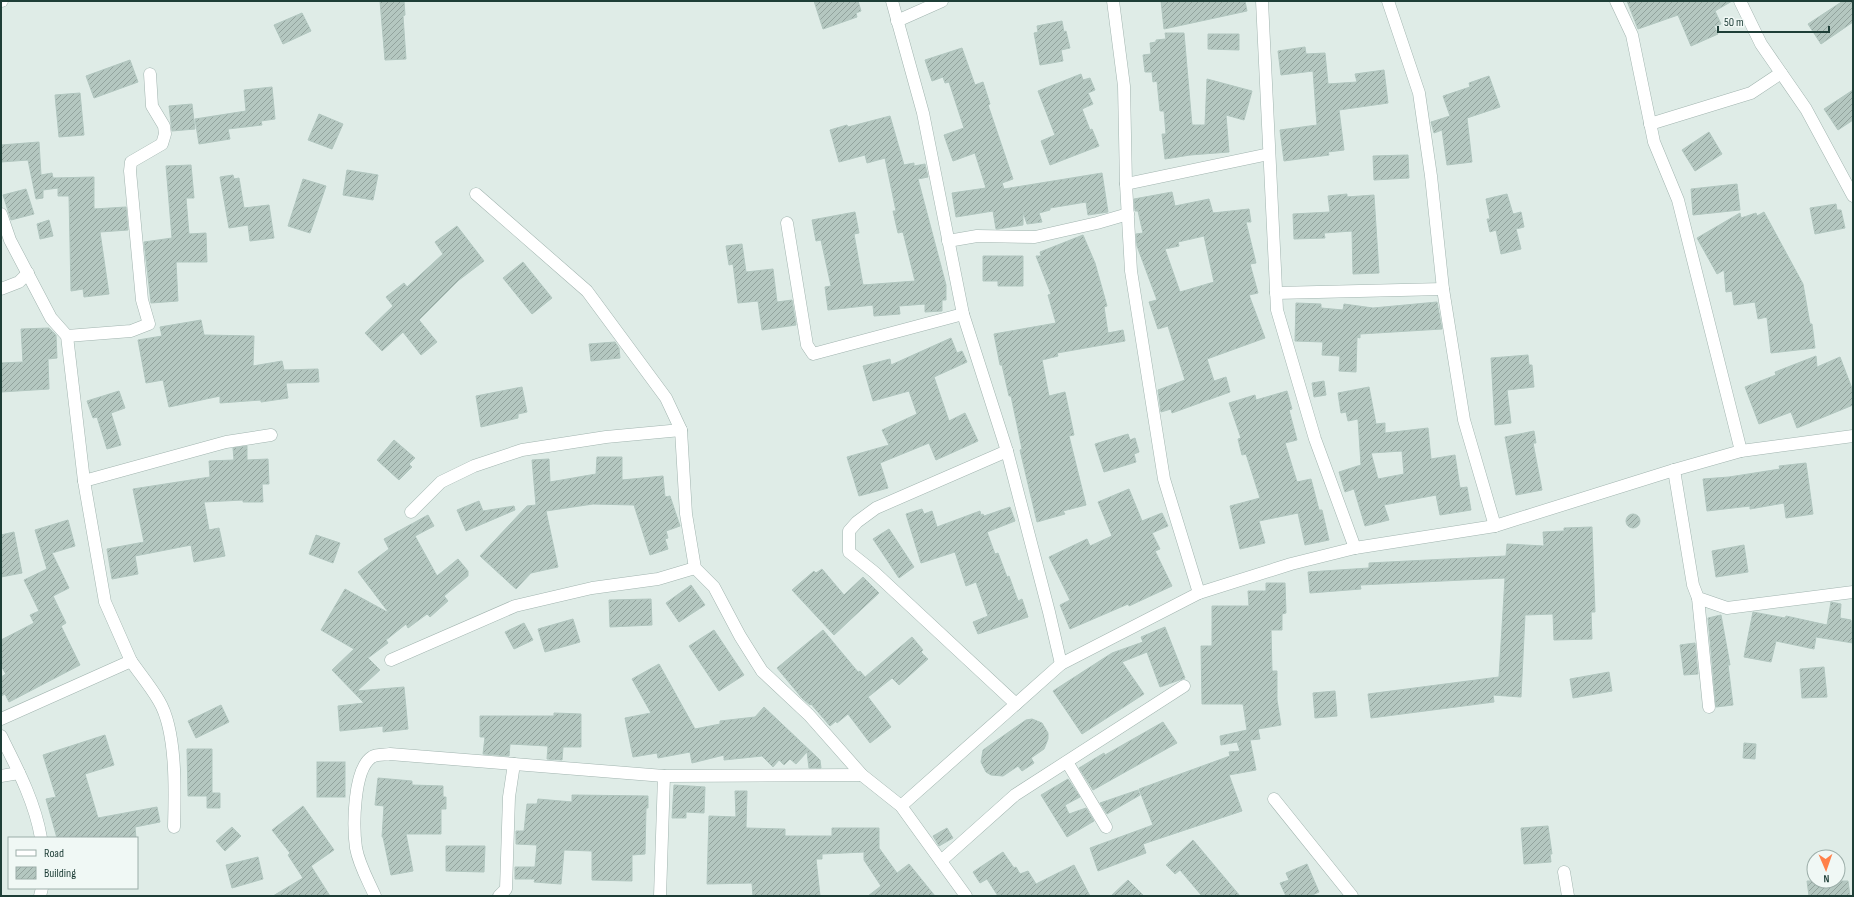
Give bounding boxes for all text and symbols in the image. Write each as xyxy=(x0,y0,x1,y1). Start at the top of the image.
scale bar xyxy=(1718,8,1829,34)
text: 50 m xyxy=(1724,15,1744,30)
legend xyxy=(8,837,138,889)
text: Road xyxy=(44,846,64,861)
north arrow xyxy=(1806,849,1846,889)
text: Building xyxy=(44,866,76,881)
text: N xyxy=(1823,872,1829,885)

